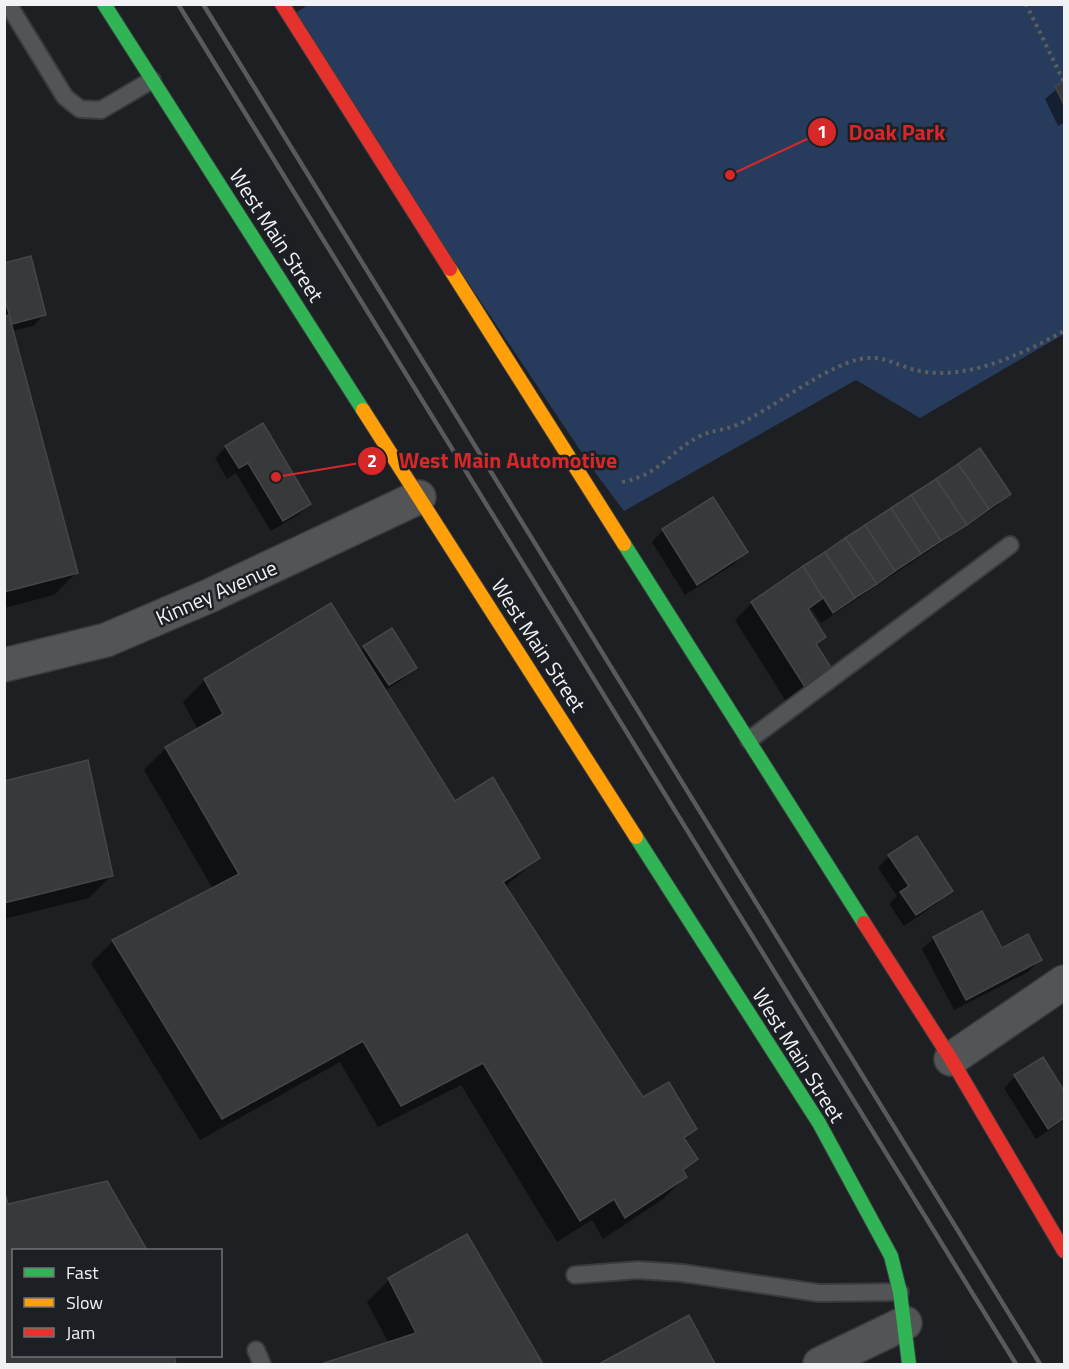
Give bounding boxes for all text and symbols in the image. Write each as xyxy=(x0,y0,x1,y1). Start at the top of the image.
callout: Doak Park xyxy=(807,112,958,152)
text: Doak Park xyxy=(849,115,946,149)
text: 1 xyxy=(817,118,827,145)
street label: West Main Street xyxy=(222,162,333,309)
callout: West Main Automotive xyxy=(357,441,629,481)
text: West Main Automotive xyxy=(399,443,617,477)
text: 2 xyxy=(367,447,377,474)
street label: Kinney Avenue xyxy=(150,551,282,633)
street label: West Main Street xyxy=(484,572,595,719)
street label: West Main Street xyxy=(745,981,854,1129)
legend xyxy=(12,1249,222,1357)
text: Fast xyxy=(66,1259,99,1286)
text: Slow xyxy=(66,1289,103,1316)
text: Jam xyxy=(66,1319,95,1346)

